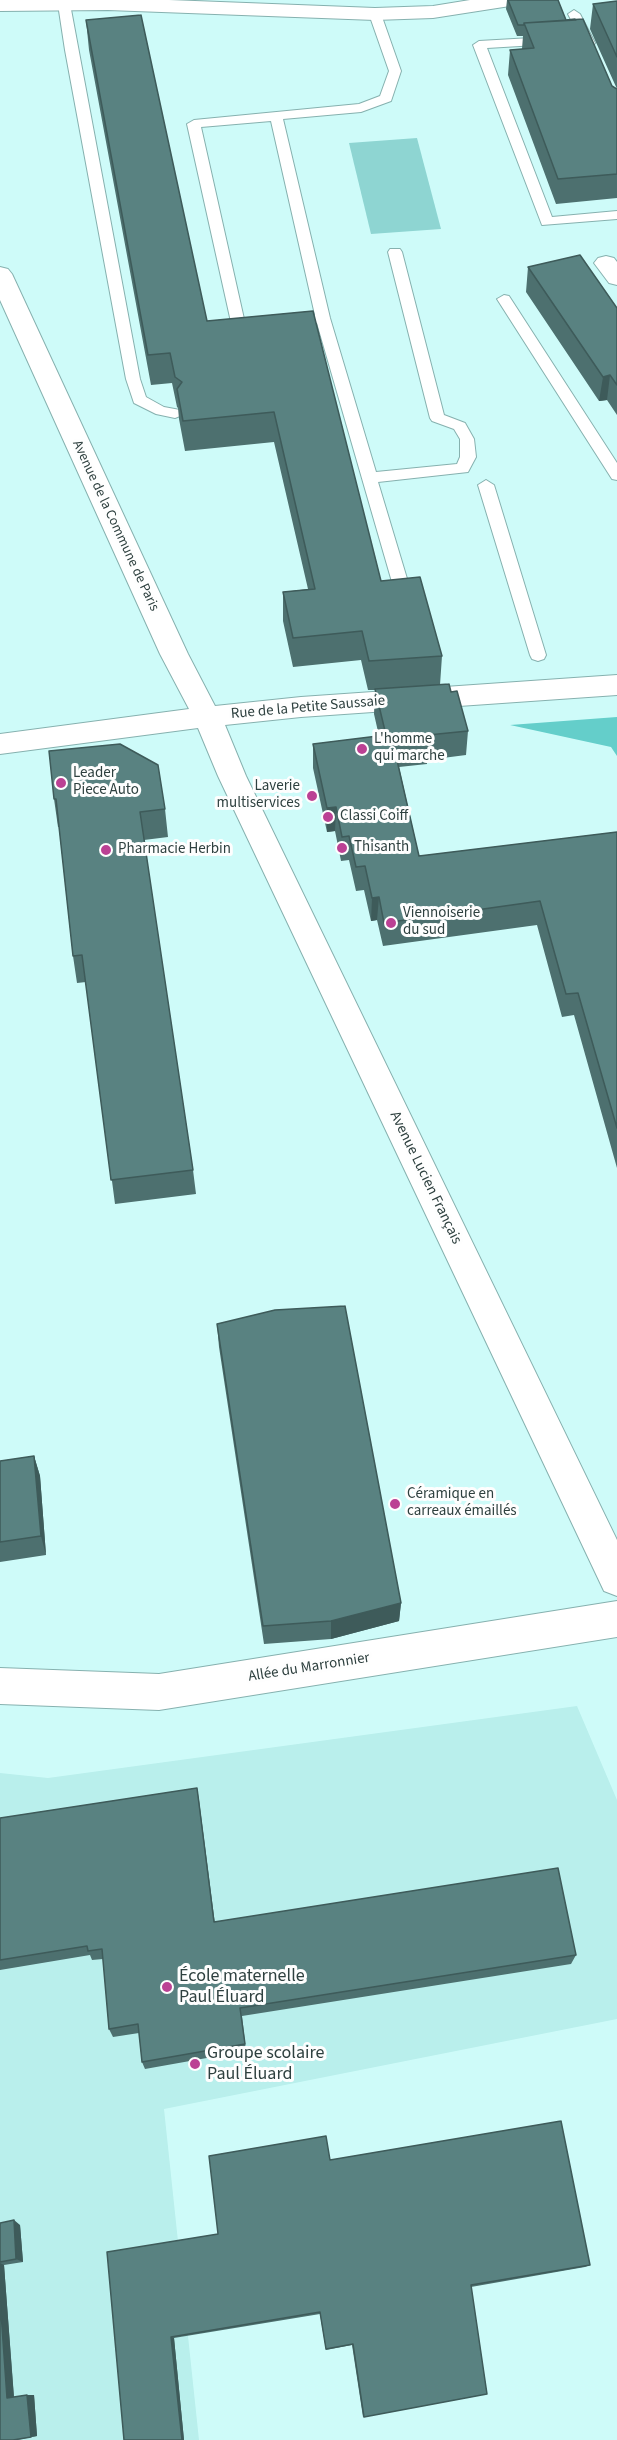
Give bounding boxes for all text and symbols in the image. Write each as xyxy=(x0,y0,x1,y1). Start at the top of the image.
street label: Avenue de la Commune de Paris xyxy=(68,438,162,614)
street label: Rue de la Petite Saussaie xyxy=(230,692,386,724)
place label: L'homme qui marche xyxy=(374,731,445,766)
marker: L'homme qui marche xyxy=(355,742,369,756)
place label: Leader Piece Auto xyxy=(73,765,139,800)
marker: Leader Piece Auto xyxy=(54,776,68,790)
place label: Laverie multiservices xyxy=(217,778,300,813)
marker: Laverie multiservices xyxy=(305,789,319,803)
place label: Classi Coiff xyxy=(340,808,408,826)
marker: Classi Coiff xyxy=(321,810,335,824)
place label: Thisanth xyxy=(354,839,409,857)
place label: Pharmacie Herbin xyxy=(118,841,231,859)
marker: Thisanth xyxy=(335,841,349,855)
marker: Pharmacie Herbin xyxy=(99,843,113,857)
place label: Viennoiserie du sud xyxy=(403,905,480,940)
marker: Viennoiserie du sud xyxy=(384,916,398,930)
street label: Avenue Lucien Français xyxy=(385,1109,465,1247)
place label: Céramique en carreaux émaillés xyxy=(407,1486,517,1521)
marker: Céramique en carreaux émaillés xyxy=(388,1497,402,1511)
street label: Allée du Marronnier xyxy=(247,1650,371,1686)
place label: École maternelle Paul Éluard xyxy=(179,1966,305,2008)
marker: École maternelle Paul Éluard xyxy=(160,1980,174,1994)
place label: Groupe scolaire Paul Éluard xyxy=(207,2043,324,2086)
marker: Groupe scolaire Paul Éluard xyxy=(188,2057,202,2071)

